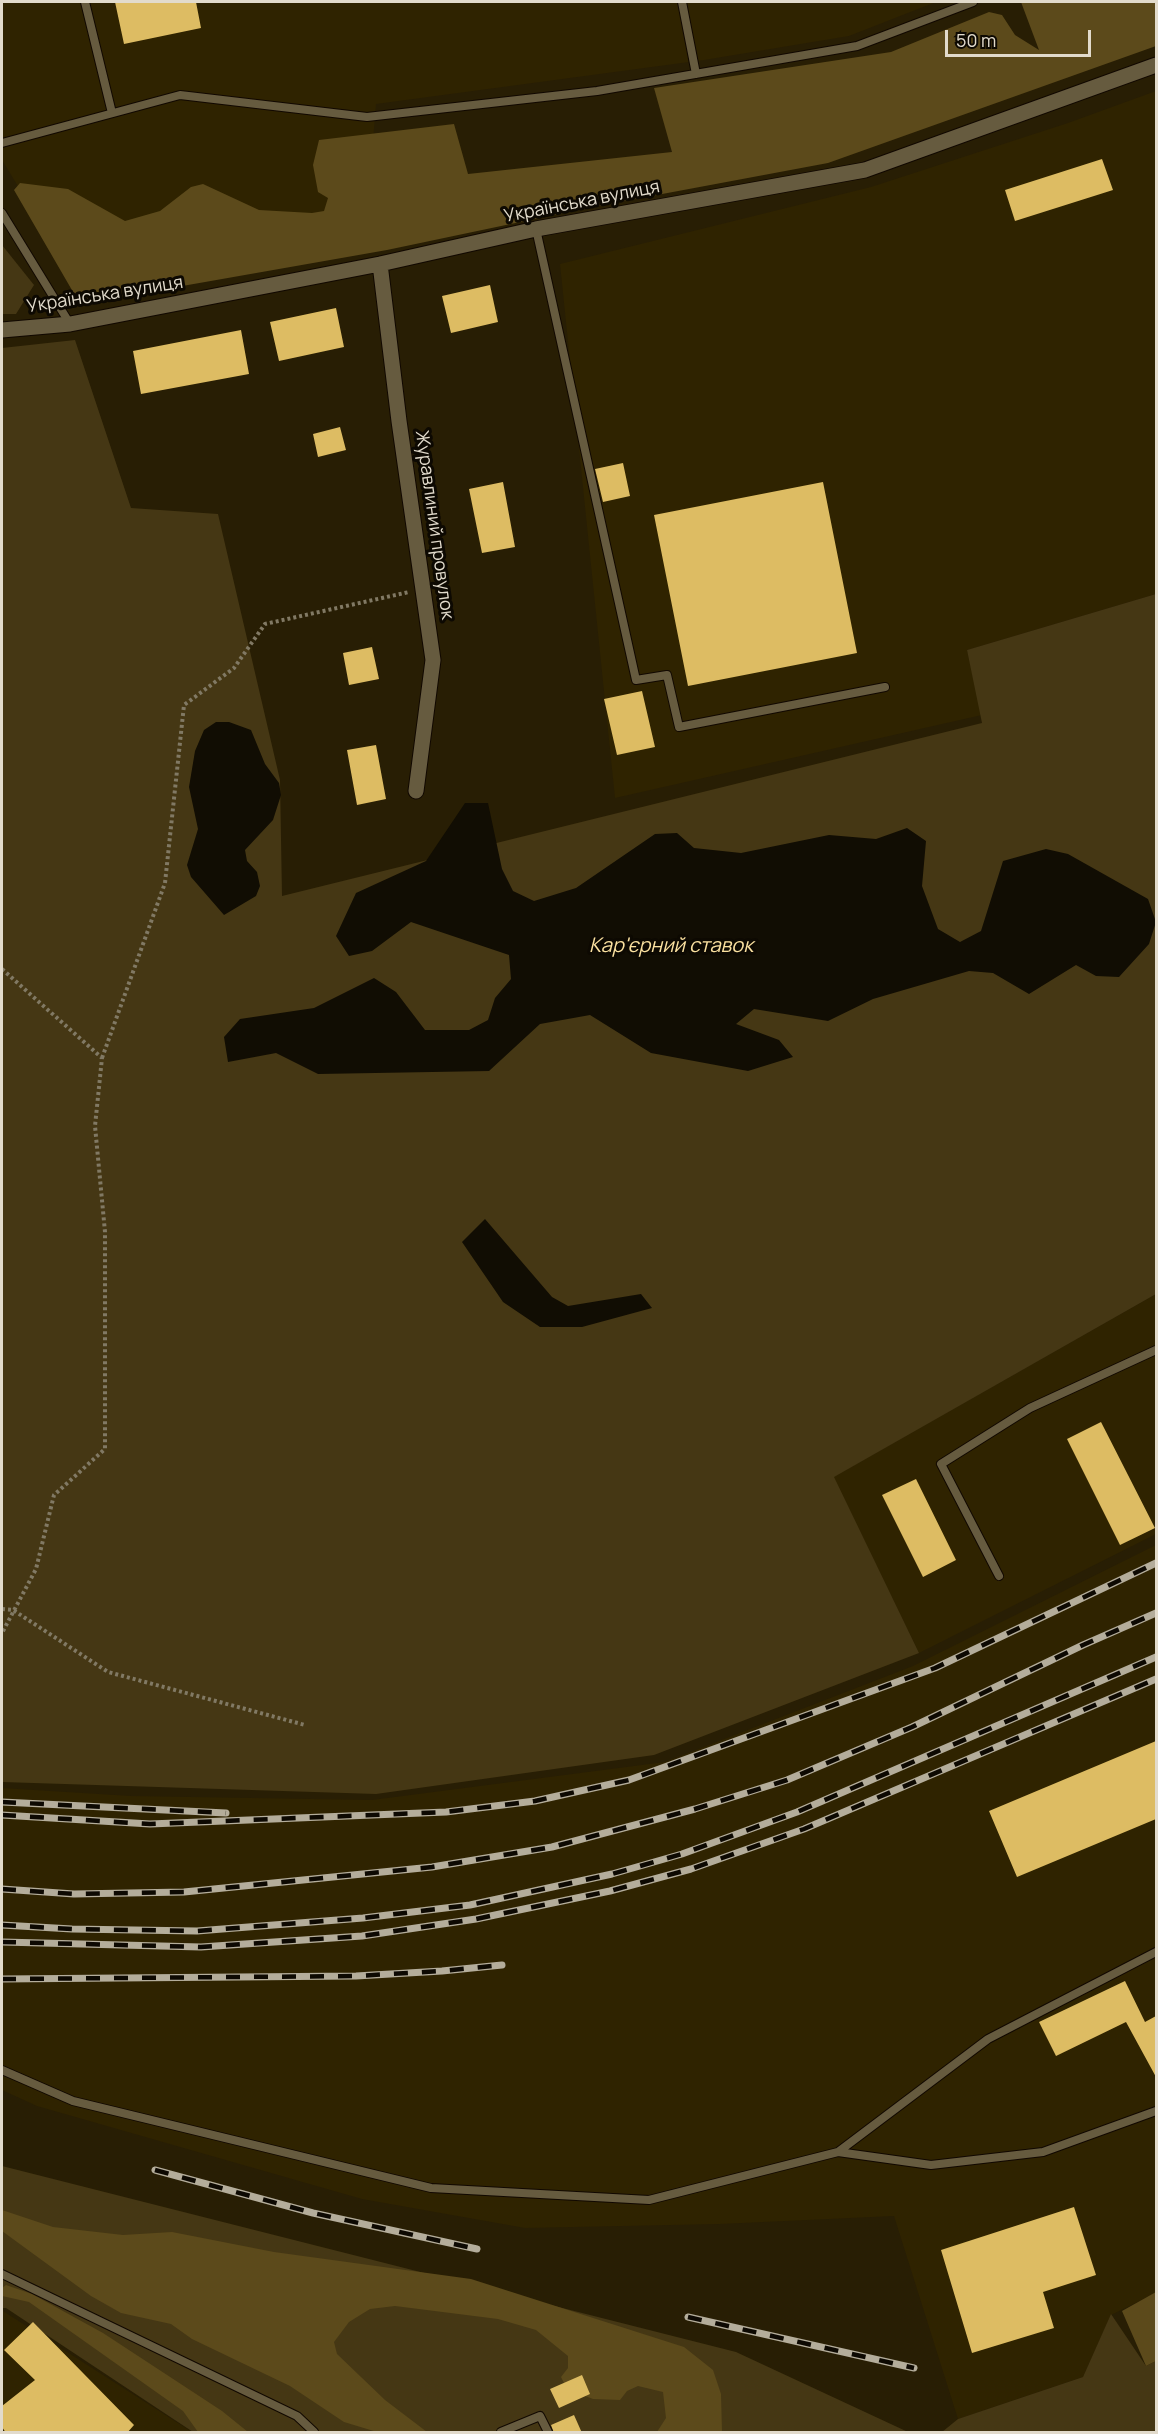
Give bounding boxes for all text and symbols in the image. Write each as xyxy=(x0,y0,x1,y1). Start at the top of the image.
scale bar xyxy=(948,18,1094,56)
text: 50 m xyxy=(956,28,996,52)
street label: Українська вулиця xyxy=(502,176,662,228)
street label: Українська вулиця xyxy=(25,272,185,318)
street label: Журавлиний провулок xyxy=(410,429,458,621)
water label: Кар'єрний ставок xyxy=(589,934,753,958)

